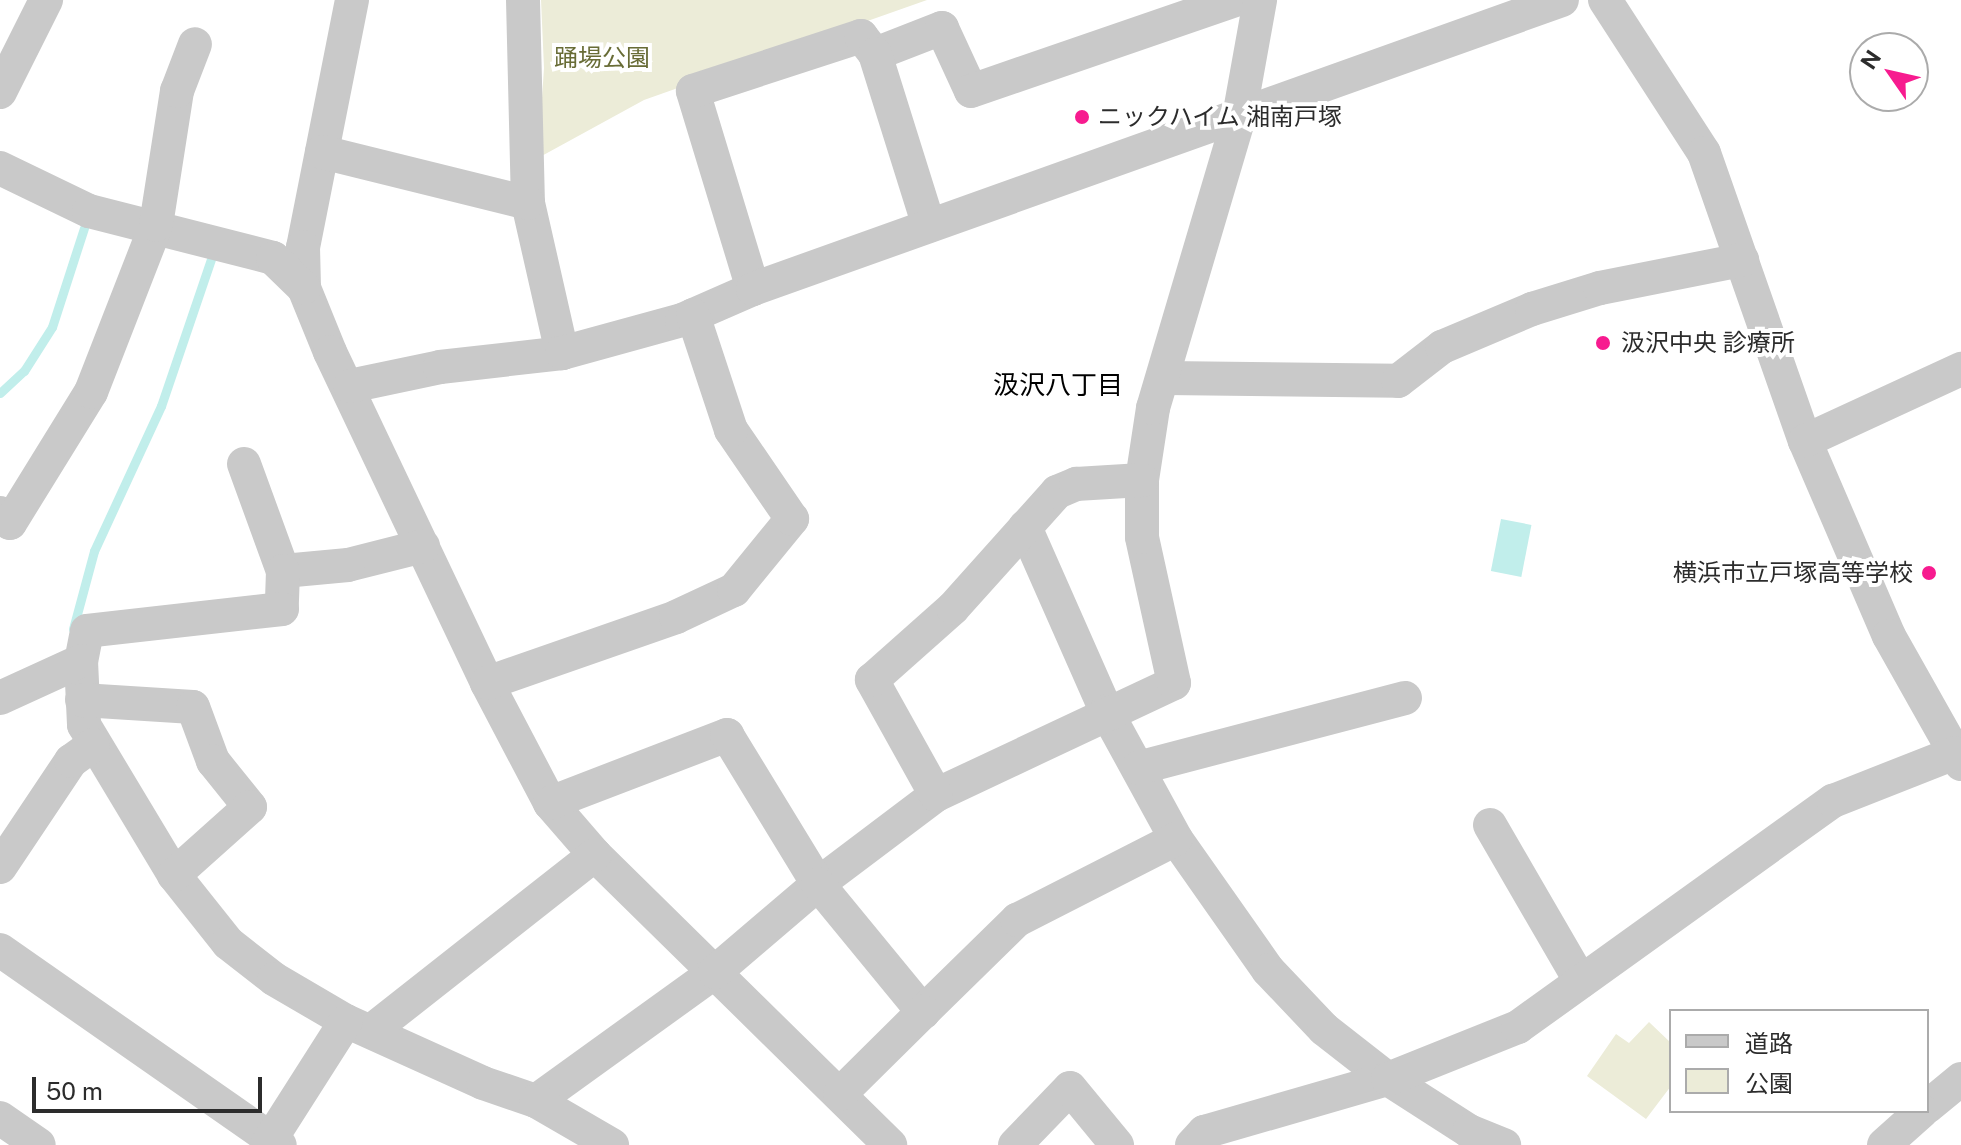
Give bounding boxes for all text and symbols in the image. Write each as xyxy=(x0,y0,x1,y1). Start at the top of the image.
north arrow xyxy=(1849,32,1929,112)
park label: 踊場公園 xyxy=(554,44,650,72)
text: N xyxy=(1855,45,1886,74)
place label: ニックハイム 湘南戸塚 xyxy=(1098,103,1344,131)
marker: ニックハイム 湘南戸塚 xyxy=(1073,108,1091,126)
place label: 汲沢中央 診療所 xyxy=(1621,329,1795,357)
marker: 汲沢中央 診療所 xyxy=(1592,332,1614,354)
district label: 汲沢八丁目 xyxy=(993,369,1123,401)
place label: 横浜市立戸塚高等学校 xyxy=(1673,559,1913,587)
marker: 横浜市立戸塚高等学校 xyxy=(1920,564,1938,582)
legend xyxy=(1669,1009,1929,1113)
text: 道路 xyxy=(1745,1029,1793,1057)
scale bar xyxy=(36,1061,266,1111)
text: 公園 xyxy=(1745,1069,1793,1097)
text: 50 m xyxy=(46,1077,103,1105)

